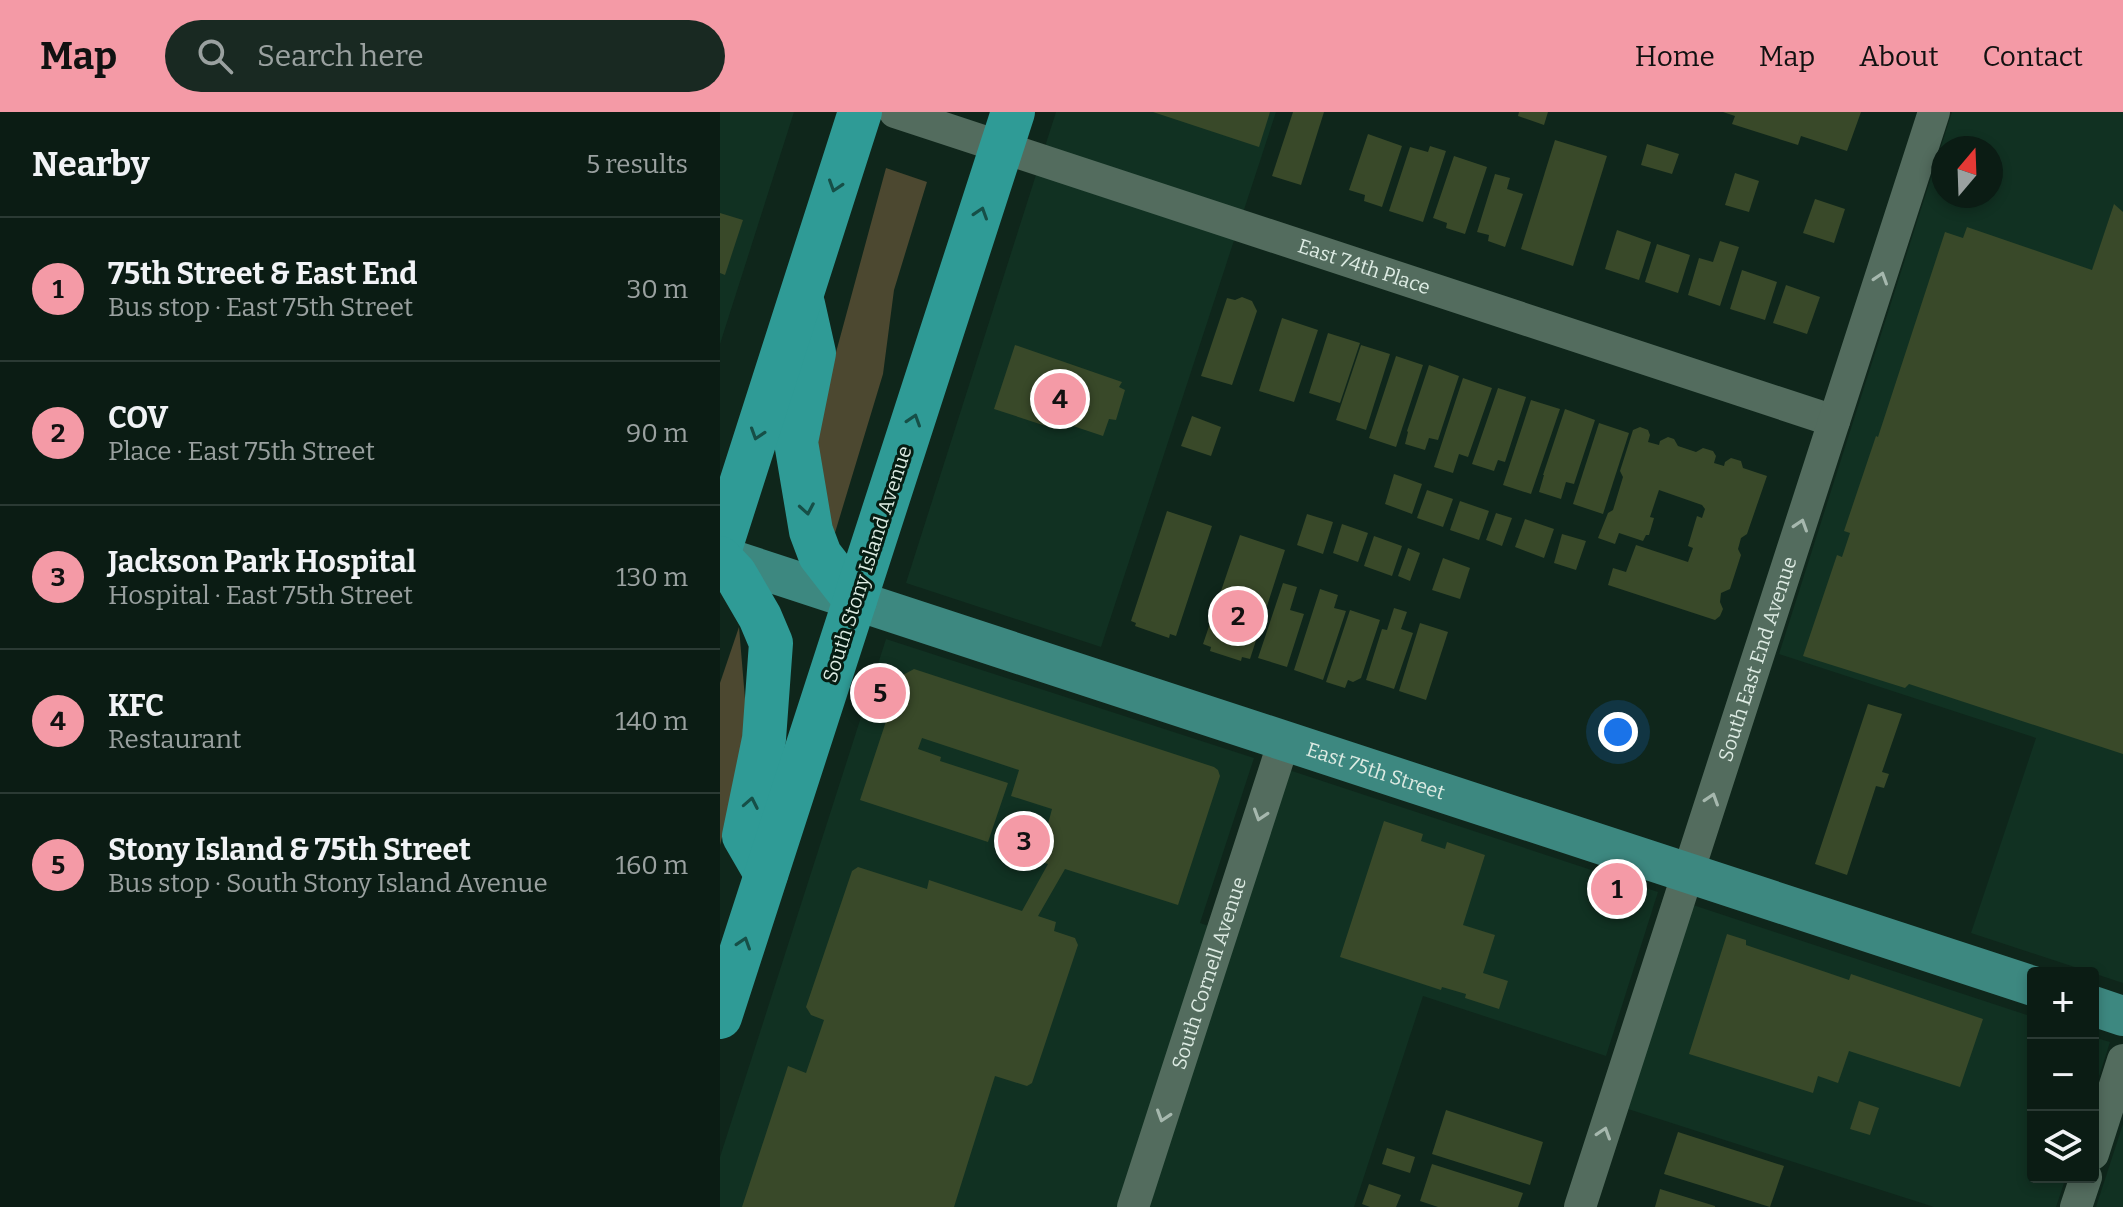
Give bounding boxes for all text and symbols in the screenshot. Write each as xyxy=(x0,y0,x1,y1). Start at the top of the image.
search box xyxy=(165,20,725,92)
text: Map xyxy=(40,33,117,79)
icon: search xyxy=(193,34,237,78)
text: Search here xyxy=(257,38,424,74)
text: Home xyxy=(1635,40,1715,73)
text: Map xyxy=(1759,40,1815,73)
text: About xyxy=(1859,40,1939,73)
text: Contact xyxy=(1983,40,2083,73)
north arrow xyxy=(1931,136,2003,208)
text: Nearby xyxy=(32,144,150,185)
text: 5 results xyxy=(586,149,688,180)
one-way arrow xyxy=(829,178,845,192)
one-way arrow xyxy=(971,206,987,220)
street label: East 74th Place xyxy=(1295,233,1433,299)
text: 75th Street & East End xyxy=(108,256,417,292)
one-way arrow xyxy=(1871,271,1887,285)
text: 1 xyxy=(52,274,64,305)
text: 30 m xyxy=(627,274,688,305)
text: Bus stop · East 75th Street xyxy=(108,292,413,323)
pin: 4 xyxy=(1034,369,1086,429)
text: COV xyxy=(108,400,168,436)
one-way arrow xyxy=(905,413,921,427)
text: 2 xyxy=(51,418,65,449)
text: 90 m xyxy=(626,418,688,449)
one-way arrow xyxy=(750,427,766,440)
text: Place · East 75th Street xyxy=(108,436,375,467)
street label: South Stony Island Avenue xyxy=(817,443,917,685)
one-way arrow xyxy=(798,502,815,516)
one-way arrow xyxy=(1791,519,1807,533)
text: Jackson Park Hospital xyxy=(108,544,416,580)
street label: South East End Avenue xyxy=(1713,553,1802,764)
text: 3 xyxy=(51,562,65,593)
text: 130 m xyxy=(616,562,688,593)
text: Hospital · East 75th Street xyxy=(108,580,413,611)
pin: 2 xyxy=(1212,586,1264,646)
pin: 5 xyxy=(854,663,906,723)
text: KFC xyxy=(108,688,164,724)
text: 4 xyxy=(50,706,66,737)
text: 140 m xyxy=(616,706,688,737)
your location xyxy=(1598,712,1638,752)
text: Restaurant xyxy=(108,724,241,755)
street label: East 75th Street xyxy=(1303,737,1448,805)
one-way arrow xyxy=(1702,793,1718,807)
one-way arrow xyxy=(742,796,759,810)
one-way arrow xyxy=(1253,808,1269,821)
pin: 3 xyxy=(998,811,1050,871)
text: Stony Island & 75th Street xyxy=(108,832,471,868)
text: 5 xyxy=(51,850,65,881)
text: 160 m xyxy=(616,850,688,881)
pin: 1 xyxy=(1591,859,1643,919)
text: Bus stop · South Stony Island Avenue xyxy=(108,868,548,899)
street label: South Cornell Avenue xyxy=(1166,874,1251,1072)
one-way arrow xyxy=(735,936,751,950)
map controls xyxy=(2027,967,2099,1183)
button: + xyxy=(2027,967,2099,1039)
button: − xyxy=(2027,1039,2099,1111)
one-way arrow xyxy=(1156,1108,1172,1122)
button: layers xyxy=(2027,1111,2099,1183)
one-way arrow xyxy=(1594,1126,1610,1140)

